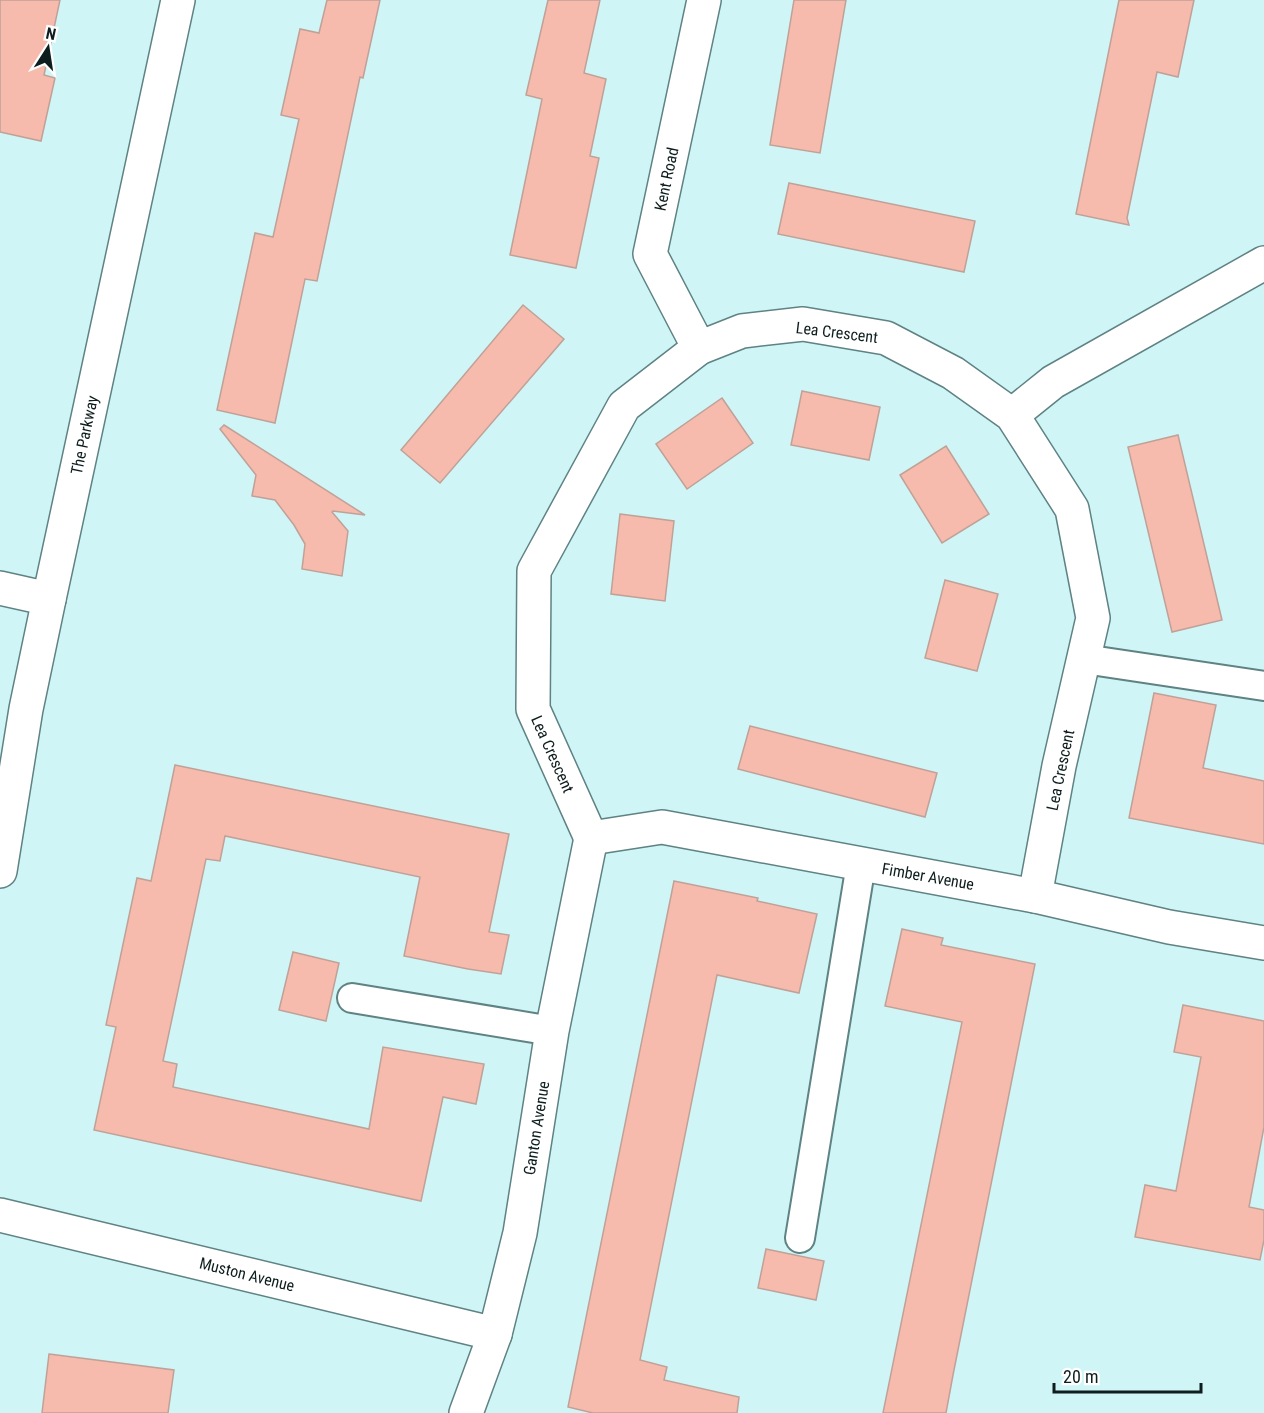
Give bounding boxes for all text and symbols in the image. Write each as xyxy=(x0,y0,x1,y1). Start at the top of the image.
north arrow xyxy=(18,18,78,78)
text: N xyxy=(44,24,58,44)
street label: Kent Road xyxy=(651,146,682,213)
street label: Lea Crescent xyxy=(795,318,879,347)
street label: The Parkway xyxy=(67,393,102,476)
street label: Lea Crescent xyxy=(527,713,578,796)
street label: Lea Crescent xyxy=(1043,728,1078,812)
street label: Fimber Avenue xyxy=(880,859,976,894)
street label: Ganton Avenue xyxy=(520,1080,553,1176)
street label: Muston Avenue xyxy=(197,1254,296,1295)
scale bar xyxy=(1054,1356,1201,1394)
text: 20 m xyxy=(1063,1366,1098,1387)

